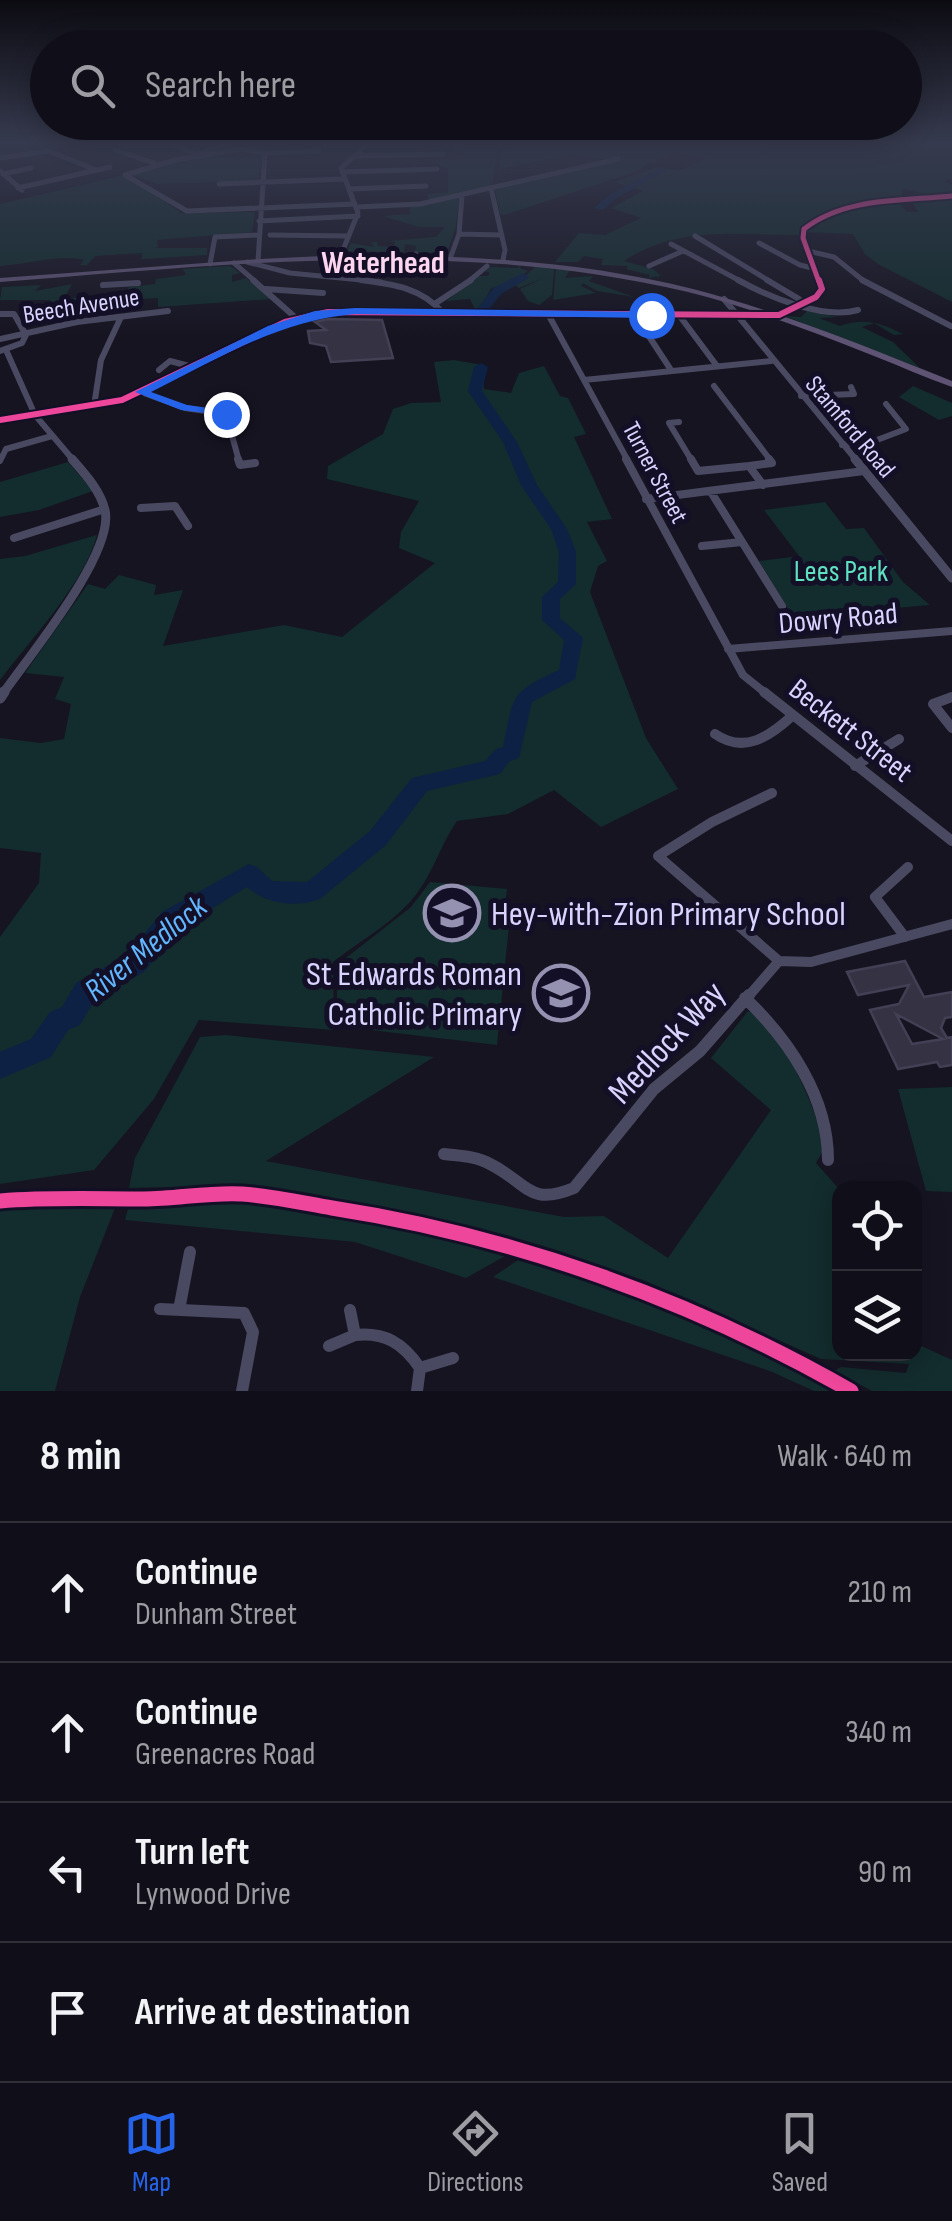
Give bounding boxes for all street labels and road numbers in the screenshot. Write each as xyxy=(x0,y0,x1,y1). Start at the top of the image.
street label: Beech Avenue xyxy=(21,282,141,331)
street label: Stamford Road xyxy=(798,370,902,484)
street label: Turner Street xyxy=(615,417,694,529)
street label: Dowry Road xyxy=(777,596,899,642)
street label: Beckett Street xyxy=(782,671,919,790)
street label: Medlock Way xyxy=(600,973,735,1113)

